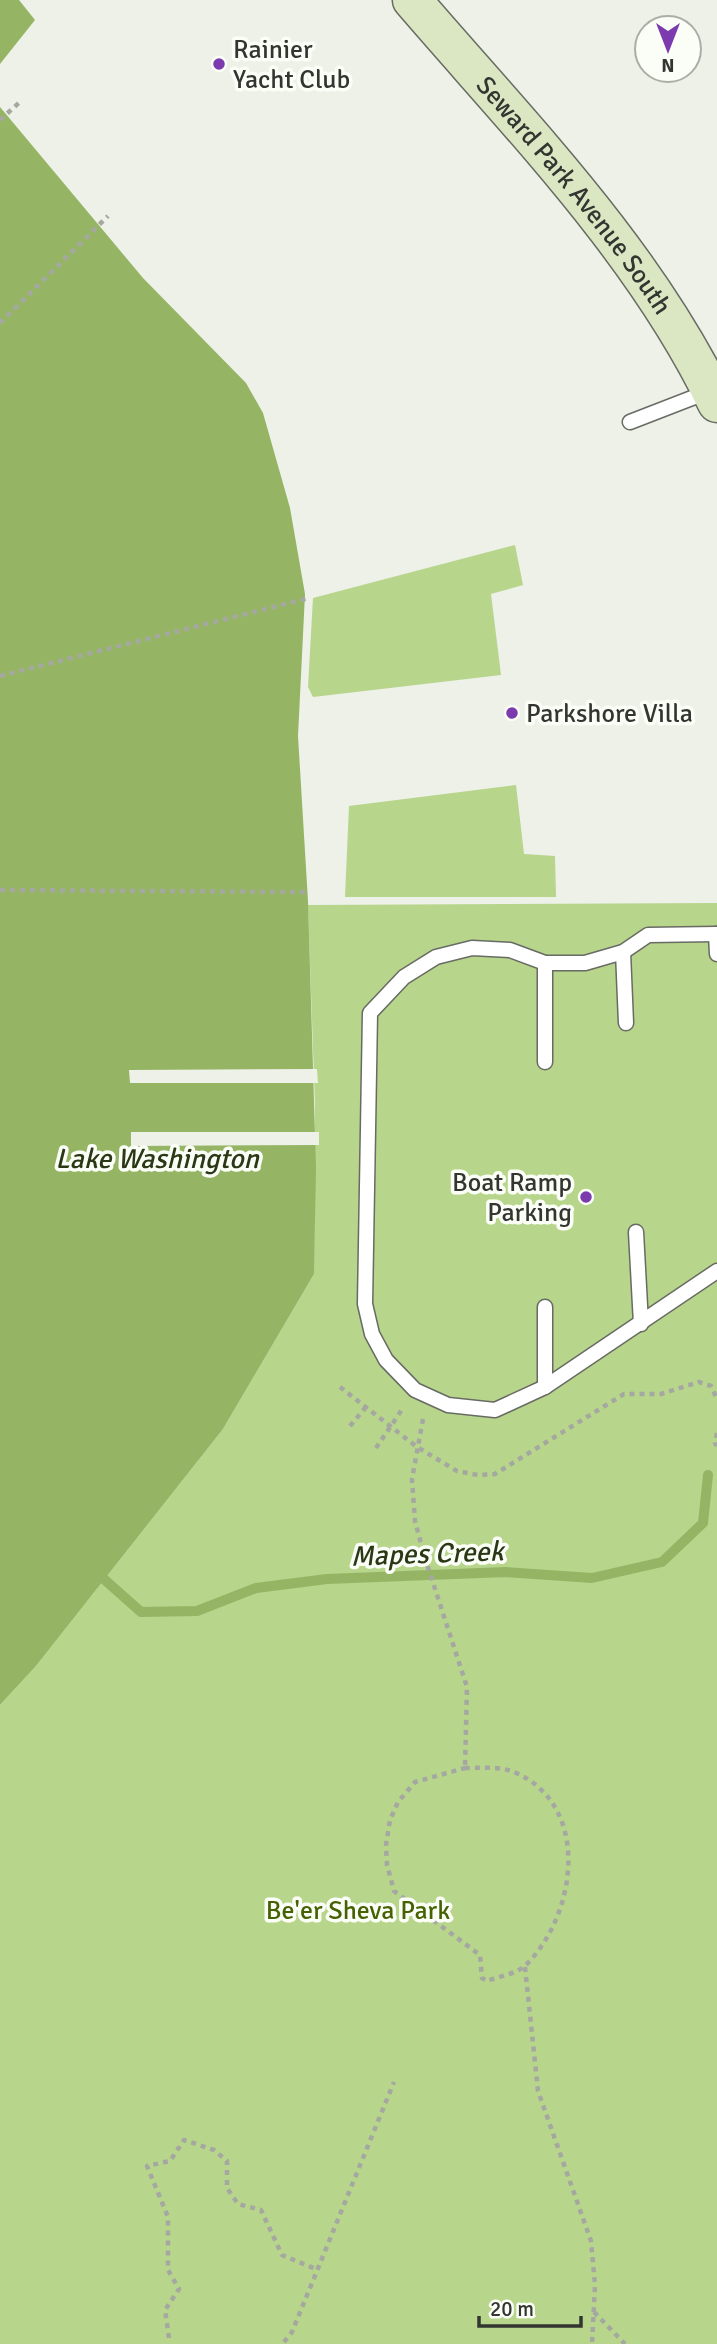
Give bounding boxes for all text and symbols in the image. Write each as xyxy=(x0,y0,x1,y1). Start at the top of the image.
north arrow xyxy=(633,14,703,84)
place label: Rainier Yacht Club xyxy=(233,34,350,96)
text: N xyxy=(661,53,675,77)
marker: Rainier Yacht Club xyxy=(211,56,227,72)
street label: Seward Park Avenue South xyxy=(469,70,678,321)
place label: Parkshore Villa xyxy=(526,698,693,730)
marker: Parkshore Villa xyxy=(504,705,520,721)
water label: Lake Washington xyxy=(55,1142,260,1176)
place label: Boat Ramp Parking xyxy=(452,1167,572,1229)
marker: Boat Ramp Parking xyxy=(578,1189,594,1205)
water label: Mapes Creek xyxy=(350,1534,507,1574)
park label: Be'er Sheva Park xyxy=(266,1895,450,1927)
scale bar xyxy=(479,2284,580,2328)
text: 20 m xyxy=(490,2296,534,2322)

